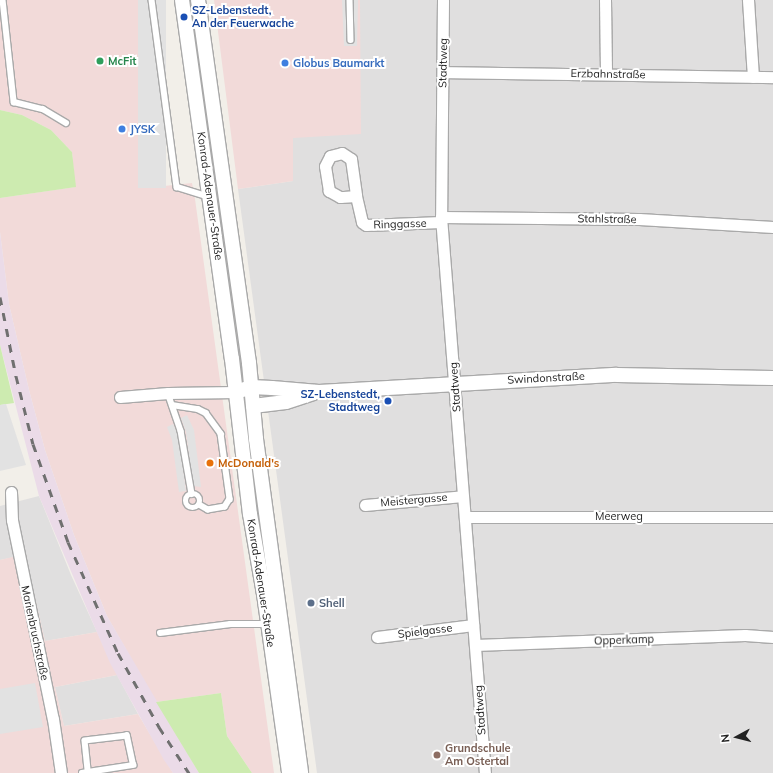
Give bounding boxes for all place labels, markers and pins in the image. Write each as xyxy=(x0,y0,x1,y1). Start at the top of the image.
place label: SZ-Lebenstedt, An der Feuerwache xyxy=(192,4,294,30)
marker: SZ-Lebenstedt, An der Feuerwache xyxy=(179,12,189,22)
place label: McFit xyxy=(108,54,136,68)
marker: McFit xyxy=(95,56,105,66)
place label: Globus Baumarkt xyxy=(293,56,384,70)
marker: Globus Baumarkt xyxy=(280,58,290,68)
place label: JYSK xyxy=(130,122,155,136)
marker: JYSK xyxy=(117,124,127,134)
place label: SZ-Lebenstedt, Stadtweg xyxy=(301,388,380,414)
marker: SZ-Lebenstedt, Stadtweg xyxy=(383,396,393,406)
place label: McDonald's xyxy=(218,456,279,470)
marker: McDonald's xyxy=(205,458,215,468)
place label: Shell xyxy=(319,596,344,610)
marker: Shell xyxy=(306,598,316,608)
place label: Grundschule Am Ostertal xyxy=(445,742,511,768)
marker: Grundschule Am Ostertal xyxy=(432,750,442,760)

